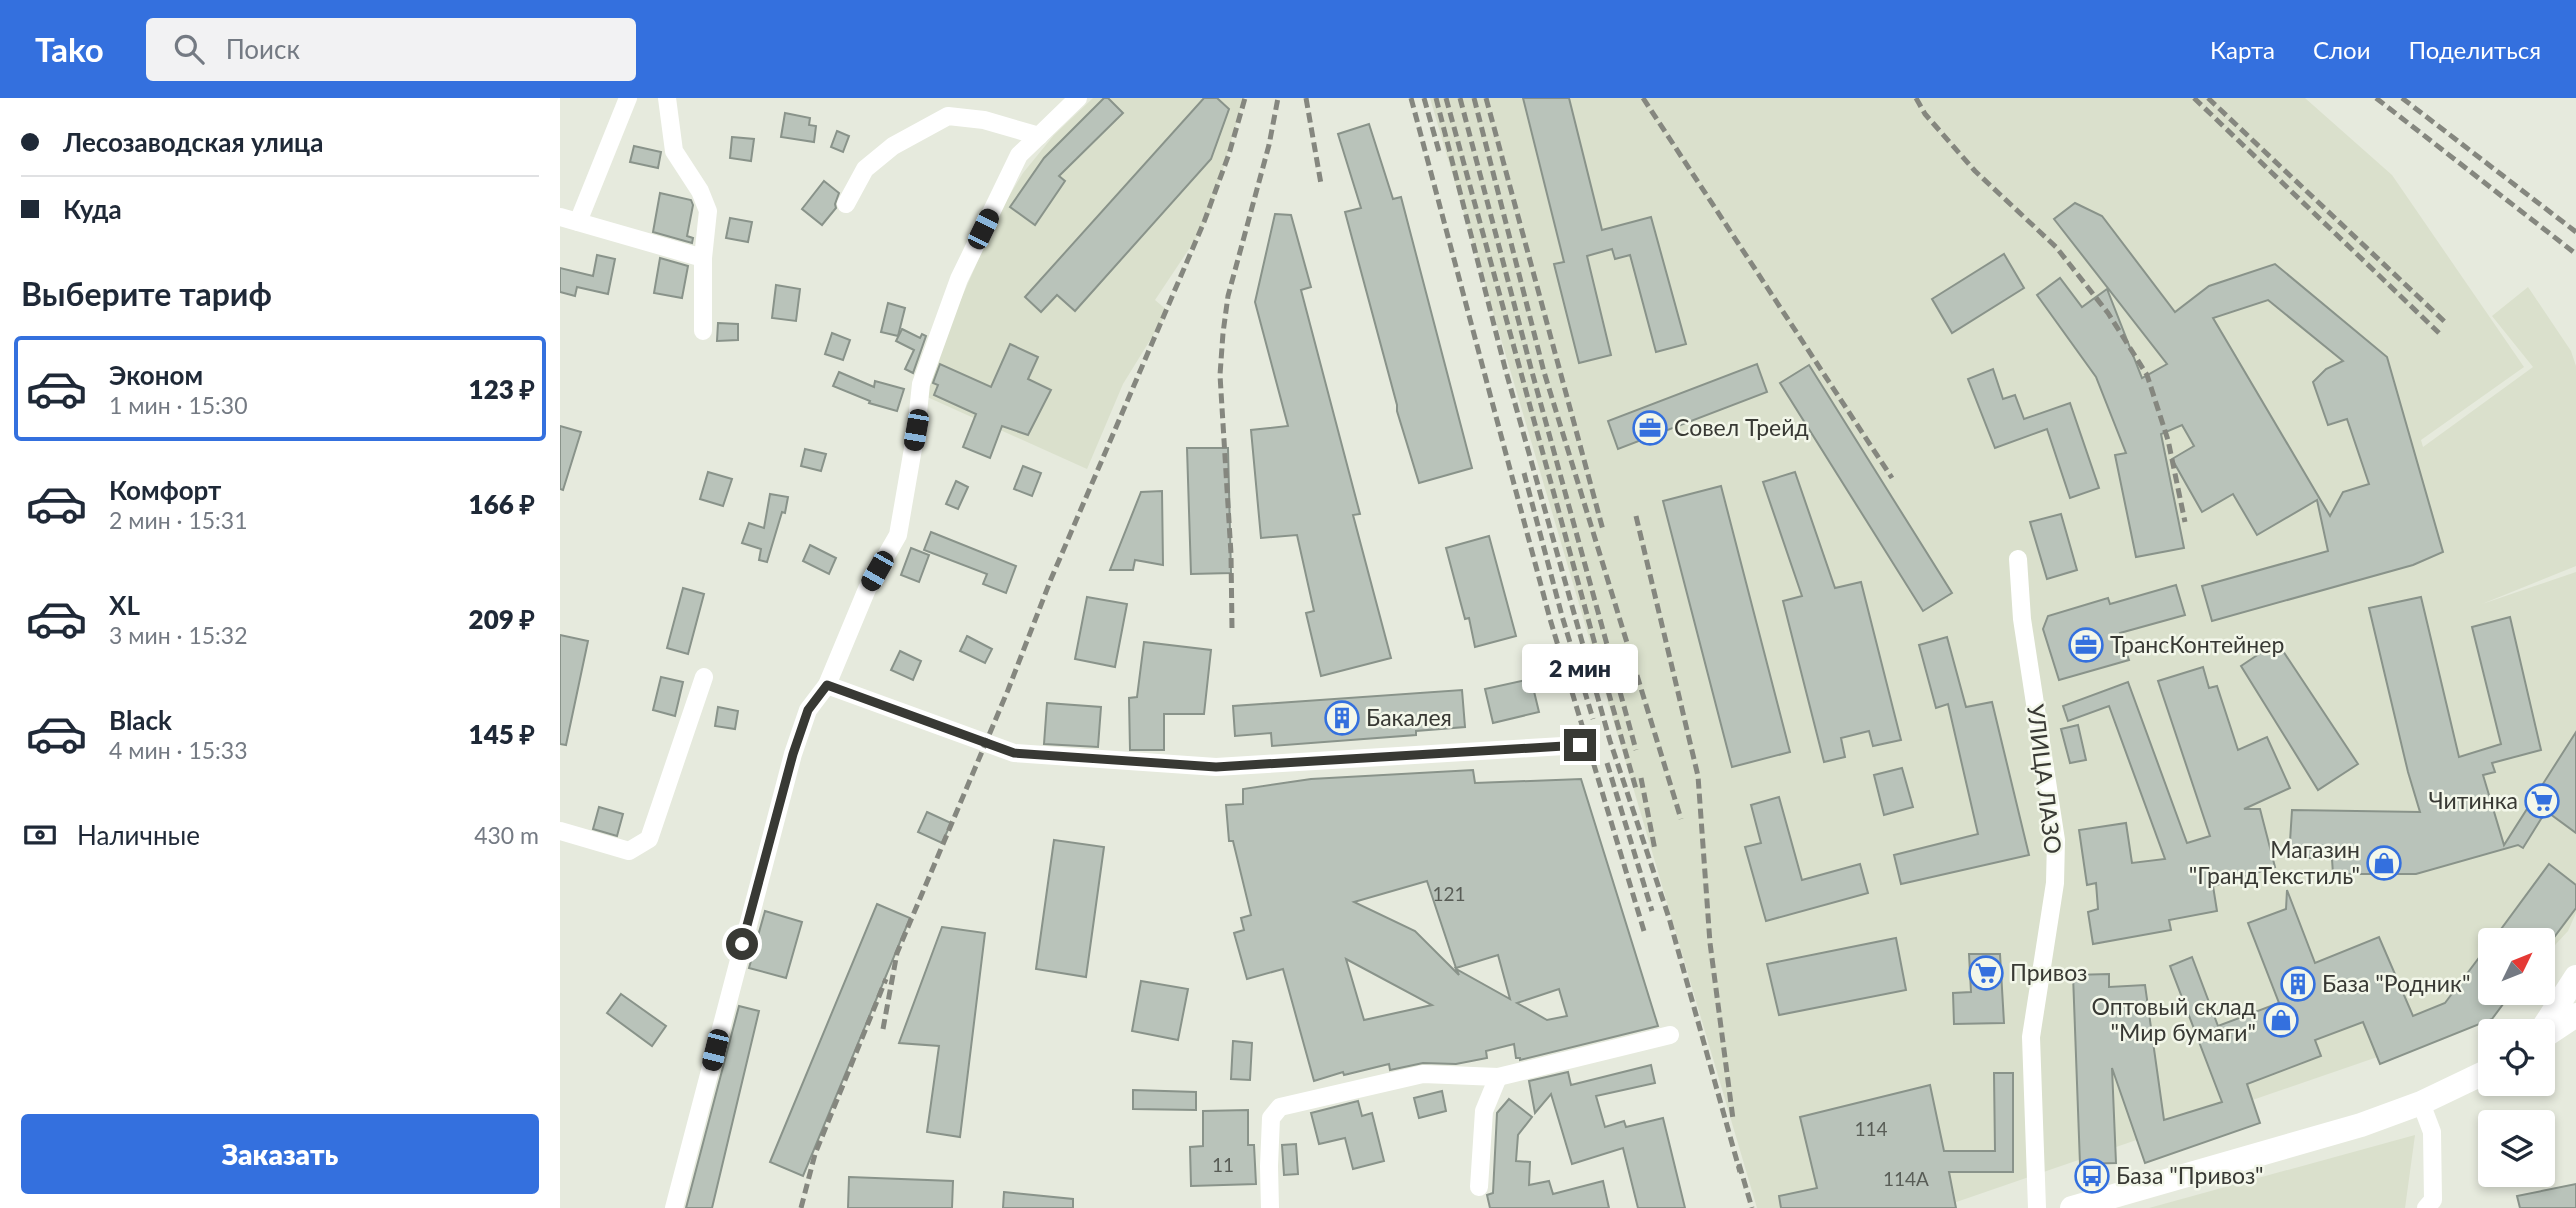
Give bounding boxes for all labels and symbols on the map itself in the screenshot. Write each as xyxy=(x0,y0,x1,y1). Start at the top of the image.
car xyxy=(965,206,1002,252)
car xyxy=(903,407,930,453)
office icon: Совел Трейд xyxy=(1631,409,1669,447)
place label: Совел Трейд xyxy=(1674,413,1809,441)
car xyxy=(858,548,897,594)
office icon: ТрансКонтейнер xyxy=(2067,626,2105,664)
place label: ТрансКонтейнер xyxy=(2110,630,2284,658)
callout: 2 мин xyxy=(1522,644,1638,692)
building icon: Бакалея xyxy=(1323,699,1361,737)
street label: УЛИЦА ЛАЗО xyxy=(2022,702,2068,855)
place label: Бакалея xyxy=(1366,703,1452,731)
route end xyxy=(1564,729,1596,761)
supermarket icon: Читинка xyxy=(2523,782,2561,820)
place label: Читинка xyxy=(2429,786,2518,814)
place label: Магазин "ГрандТекстиль" xyxy=(2189,835,2360,889)
shop icon: Магазин "ГрандТекстиль" xyxy=(2365,844,2403,882)
house number: 121 xyxy=(1432,882,1466,905)
route start xyxy=(726,928,758,960)
north arrow xyxy=(2478,928,2555,1004)
supermarket icon: Привоз xyxy=(1967,954,2005,992)
place label: Привоз xyxy=(2010,958,2087,986)
building icon: База "Родник" xyxy=(2279,965,2317,1003)
place label: База "Родник" xyxy=(2322,969,2470,997)
place label: Оптовый склад "Мир бумаги" xyxy=(2092,992,2256,1046)
shop icon: Оптовый склад "Мир бумаги" xyxy=(2262,1001,2300,1039)
car xyxy=(700,1027,731,1073)
house number: 114 xyxy=(1854,1117,1888,1140)
house number: 11 xyxy=(1212,1153,1234,1176)
bus stop icon: База "Привоз" xyxy=(2073,1157,2111,1195)
place label: База "Привоз" xyxy=(2116,1161,2263,1189)
house number: 114А xyxy=(1883,1167,1929,1190)

